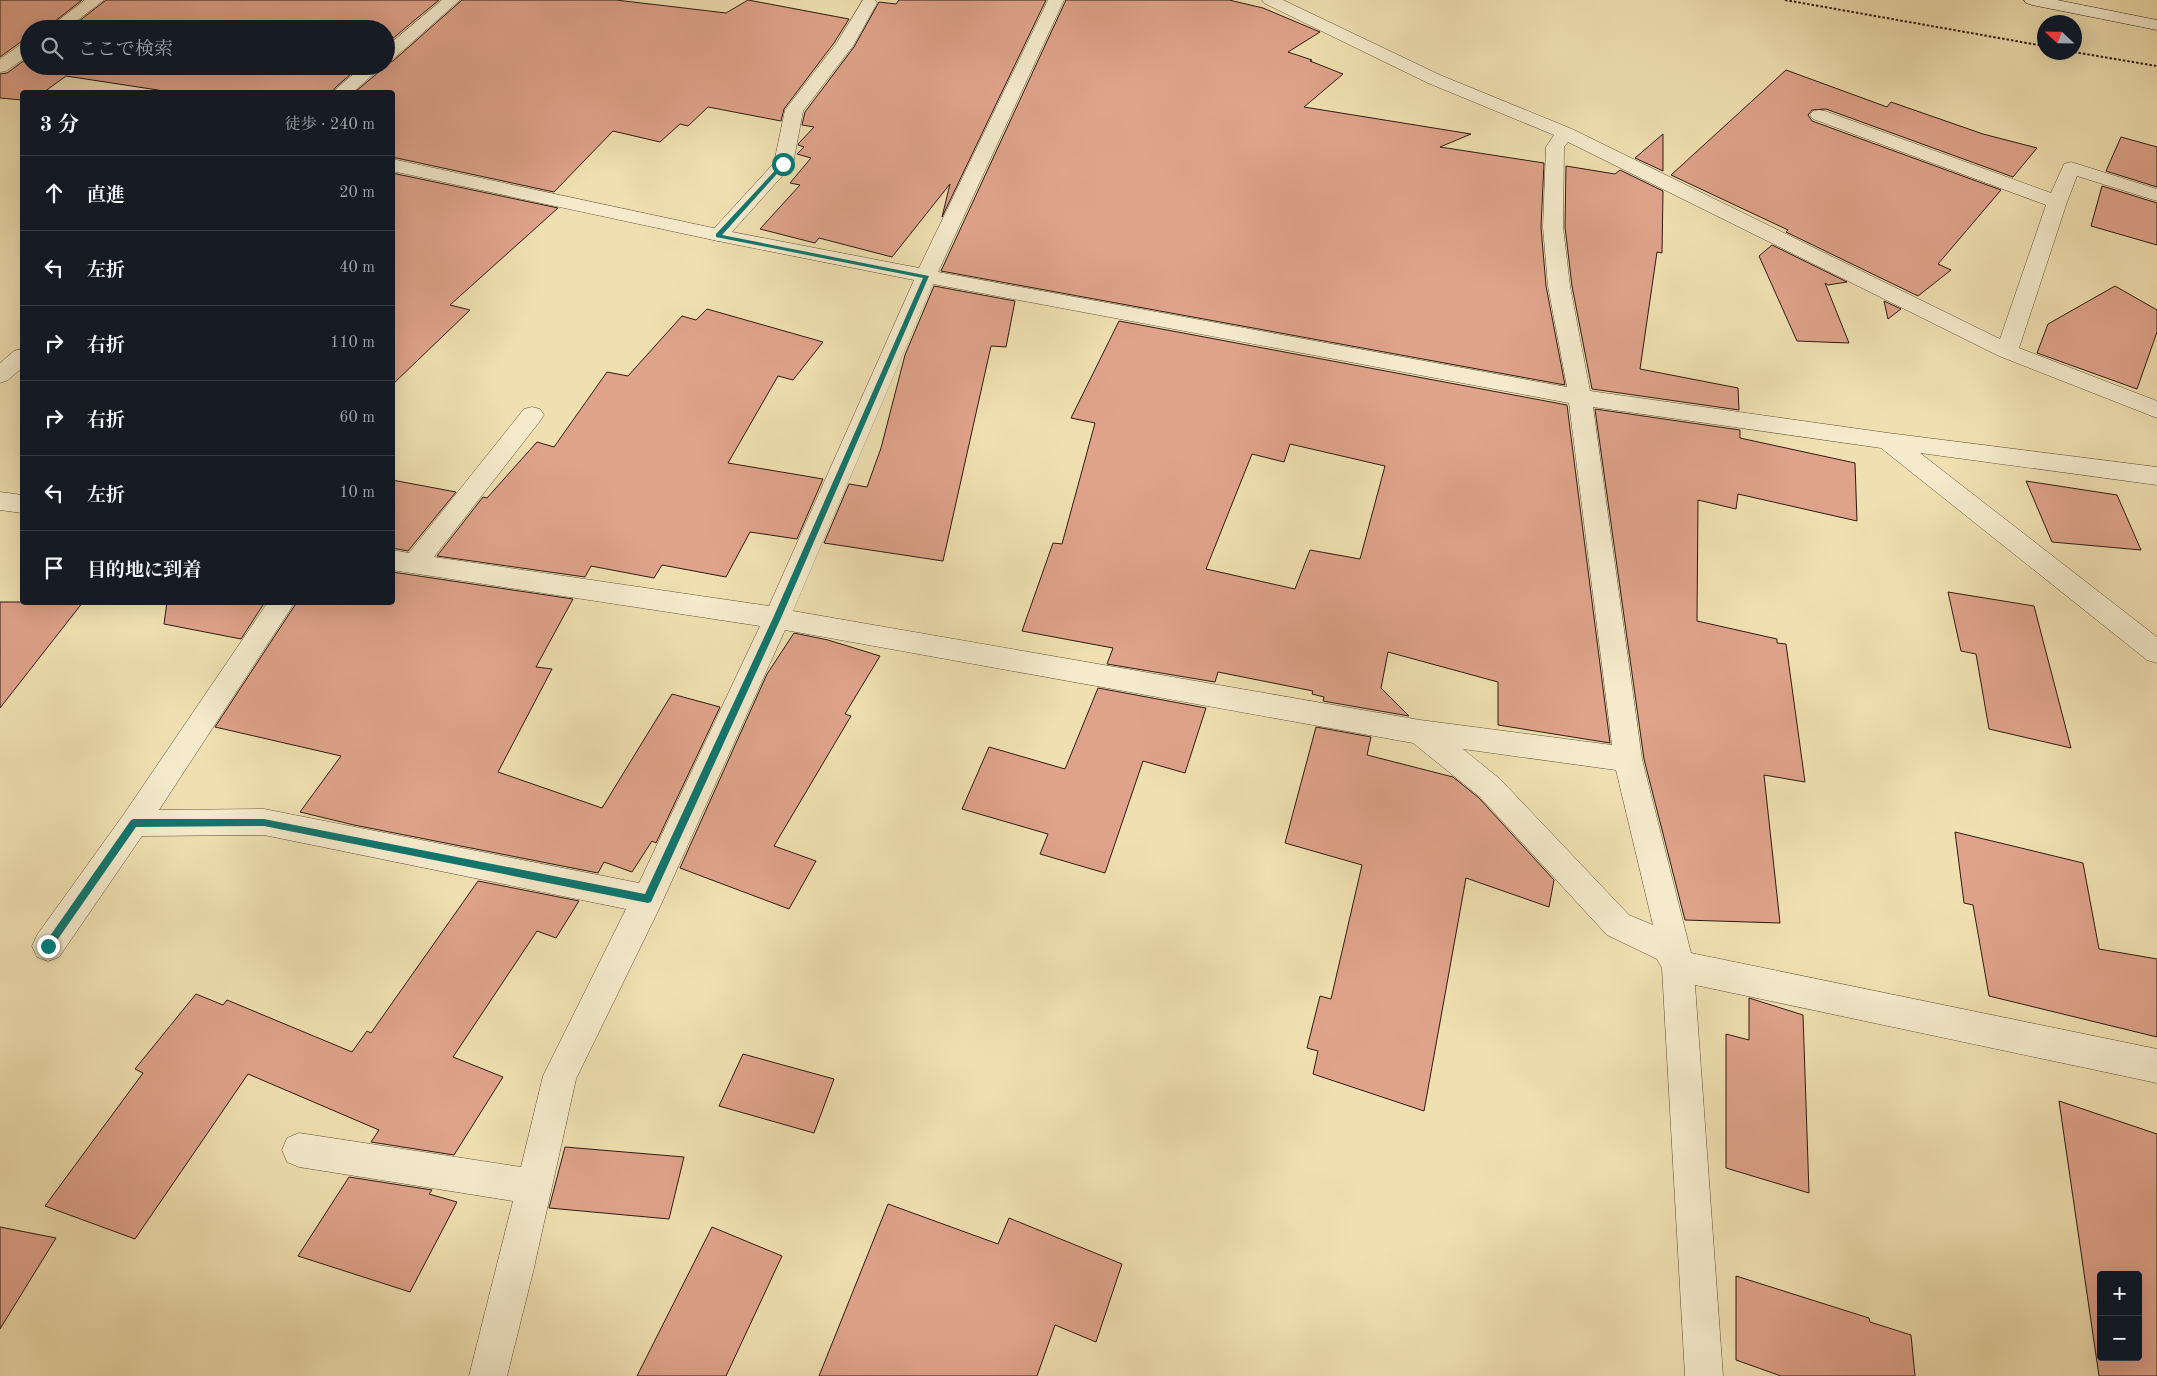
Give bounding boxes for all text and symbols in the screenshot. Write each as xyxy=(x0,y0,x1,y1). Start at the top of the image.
north arrow xyxy=(2037,15,2082,60)
search box xyxy=(20,20,395,75)
icon: search xyxy=(38,34,66,62)
text: ここで検索 xyxy=(78,41,173,60)
text: 3 分 xyxy=(40,115,79,136)
text: 徒歩 · 240 m xyxy=(285,117,375,133)
route start xyxy=(772,153,795,176)
icon: ahead xyxy=(40,179,68,207)
text: 20 m xyxy=(339,185,375,201)
text: 直進 xyxy=(87,187,125,206)
icon: left xyxy=(40,254,68,282)
text: 40 m xyxy=(339,260,375,276)
text: 左折 xyxy=(87,262,125,281)
icon: right xyxy=(40,329,68,357)
text: 110 m xyxy=(330,335,375,351)
text: 右折 xyxy=(87,337,125,356)
icon: right xyxy=(40,404,68,432)
text: 60 m xyxy=(339,410,375,426)
text: 右折 xyxy=(87,412,125,431)
icon: left xyxy=(40,479,68,507)
text: 10 m xyxy=(339,485,375,501)
text: 左折 xyxy=(87,487,125,506)
icon: arrive xyxy=(40,554,68,582)
text: 目的地に到着 xyxy=(87,562,201,581)
route end xyxy=(37,935,60,958)
map controls xyxy=(2097,1271,2142,1361)
button: + xyxy=(2097,1271,2142,1316)
button: − xyxy=(2097,1316,2142,1361)

